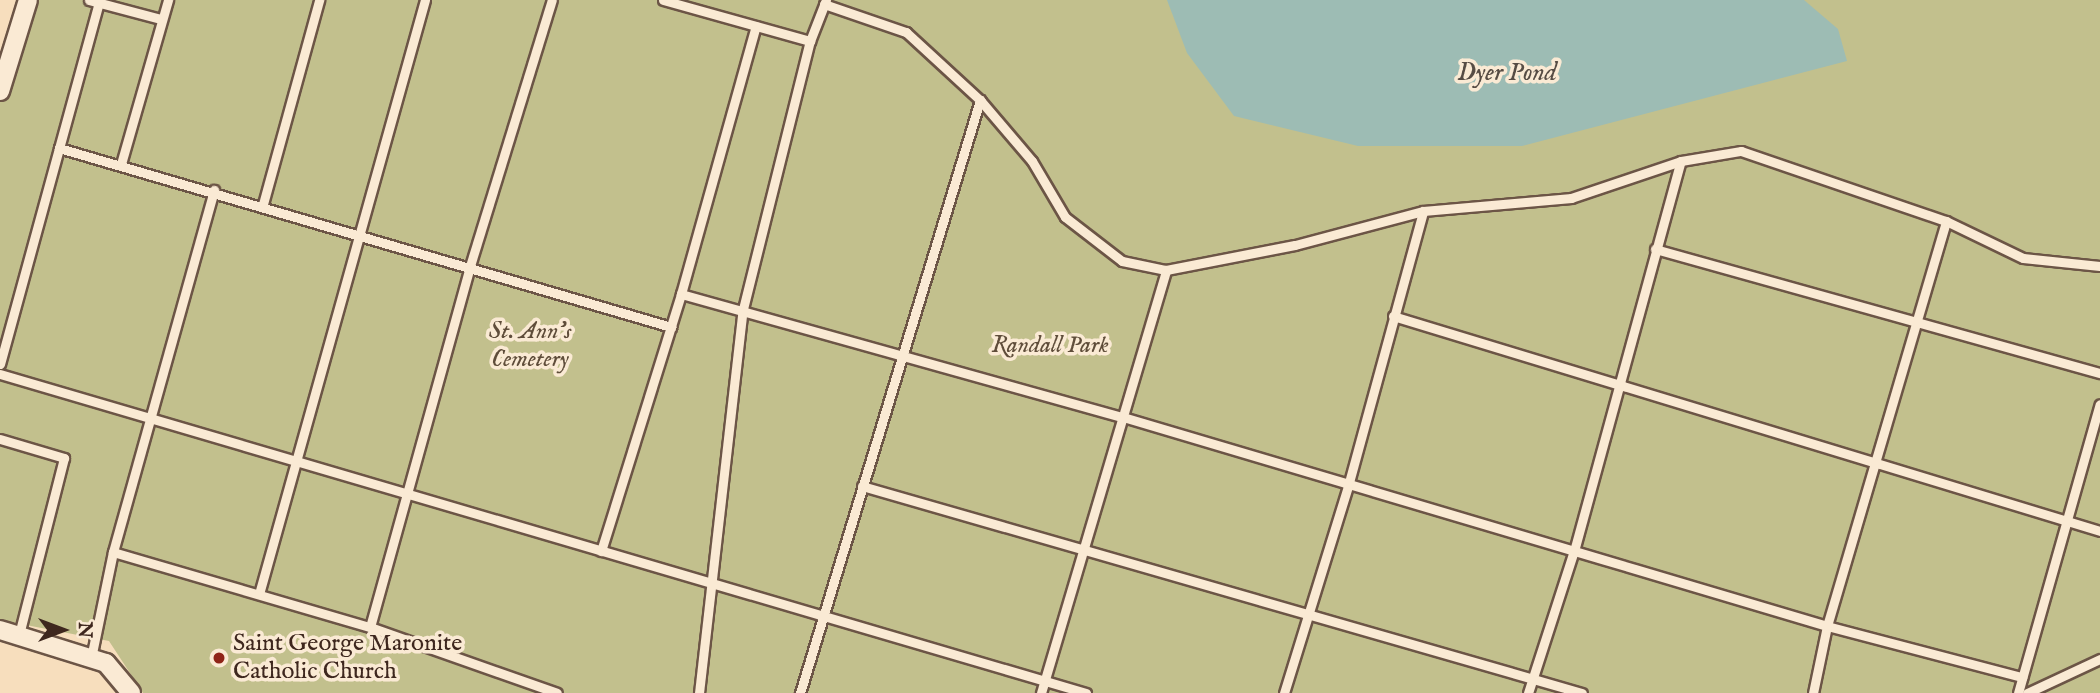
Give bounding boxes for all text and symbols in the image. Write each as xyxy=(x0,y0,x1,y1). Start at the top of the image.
water label: Dyer Pond xyxy=(1457,57,1557,89)
park label: St. Ann's Cemetery xyxy=(489,318,571,374)
park label: Randall Park xyxy=(991,332,1109,360)
north arrow xyxy=(28,595,98,665)
text: N xyxy=(72,622,96,638)
place label: Saint George Maronite Catholic Church xyxy=(233,630,462,686)
marker: Saint George Maronite Catholic Church xyxy=(211,650,227,666)

